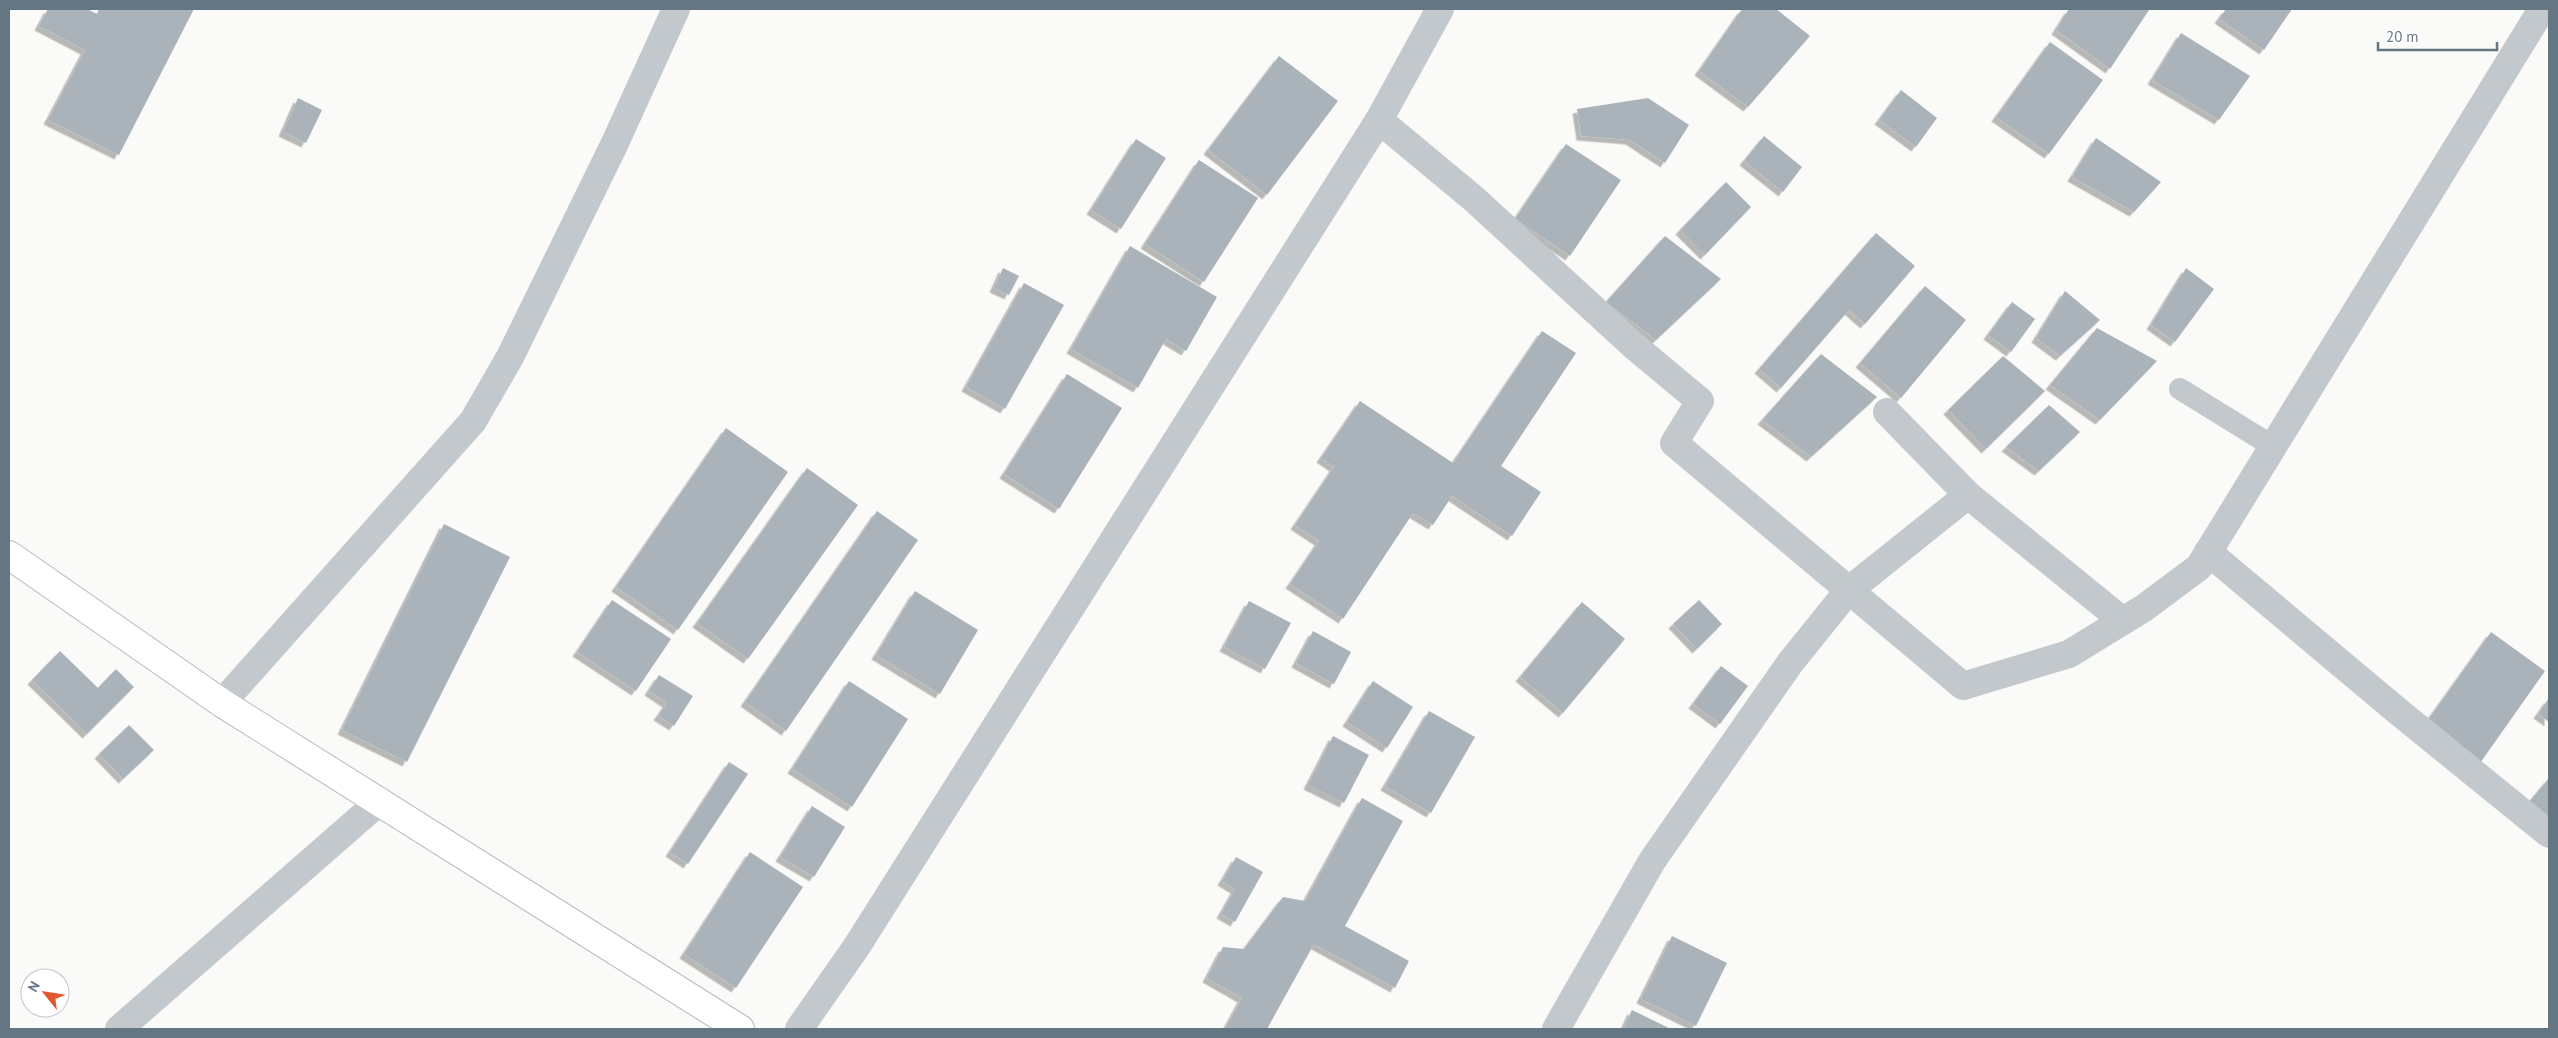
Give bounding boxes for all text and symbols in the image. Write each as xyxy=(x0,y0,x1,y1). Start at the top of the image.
scale bar xyxy=(2378,20,2497,52)
text: 20 m xyxy=(2386,27,2419,46)
north arrow xyxy=(20,968,70,1018)
text: N xyxy=(24,978,44,995)

